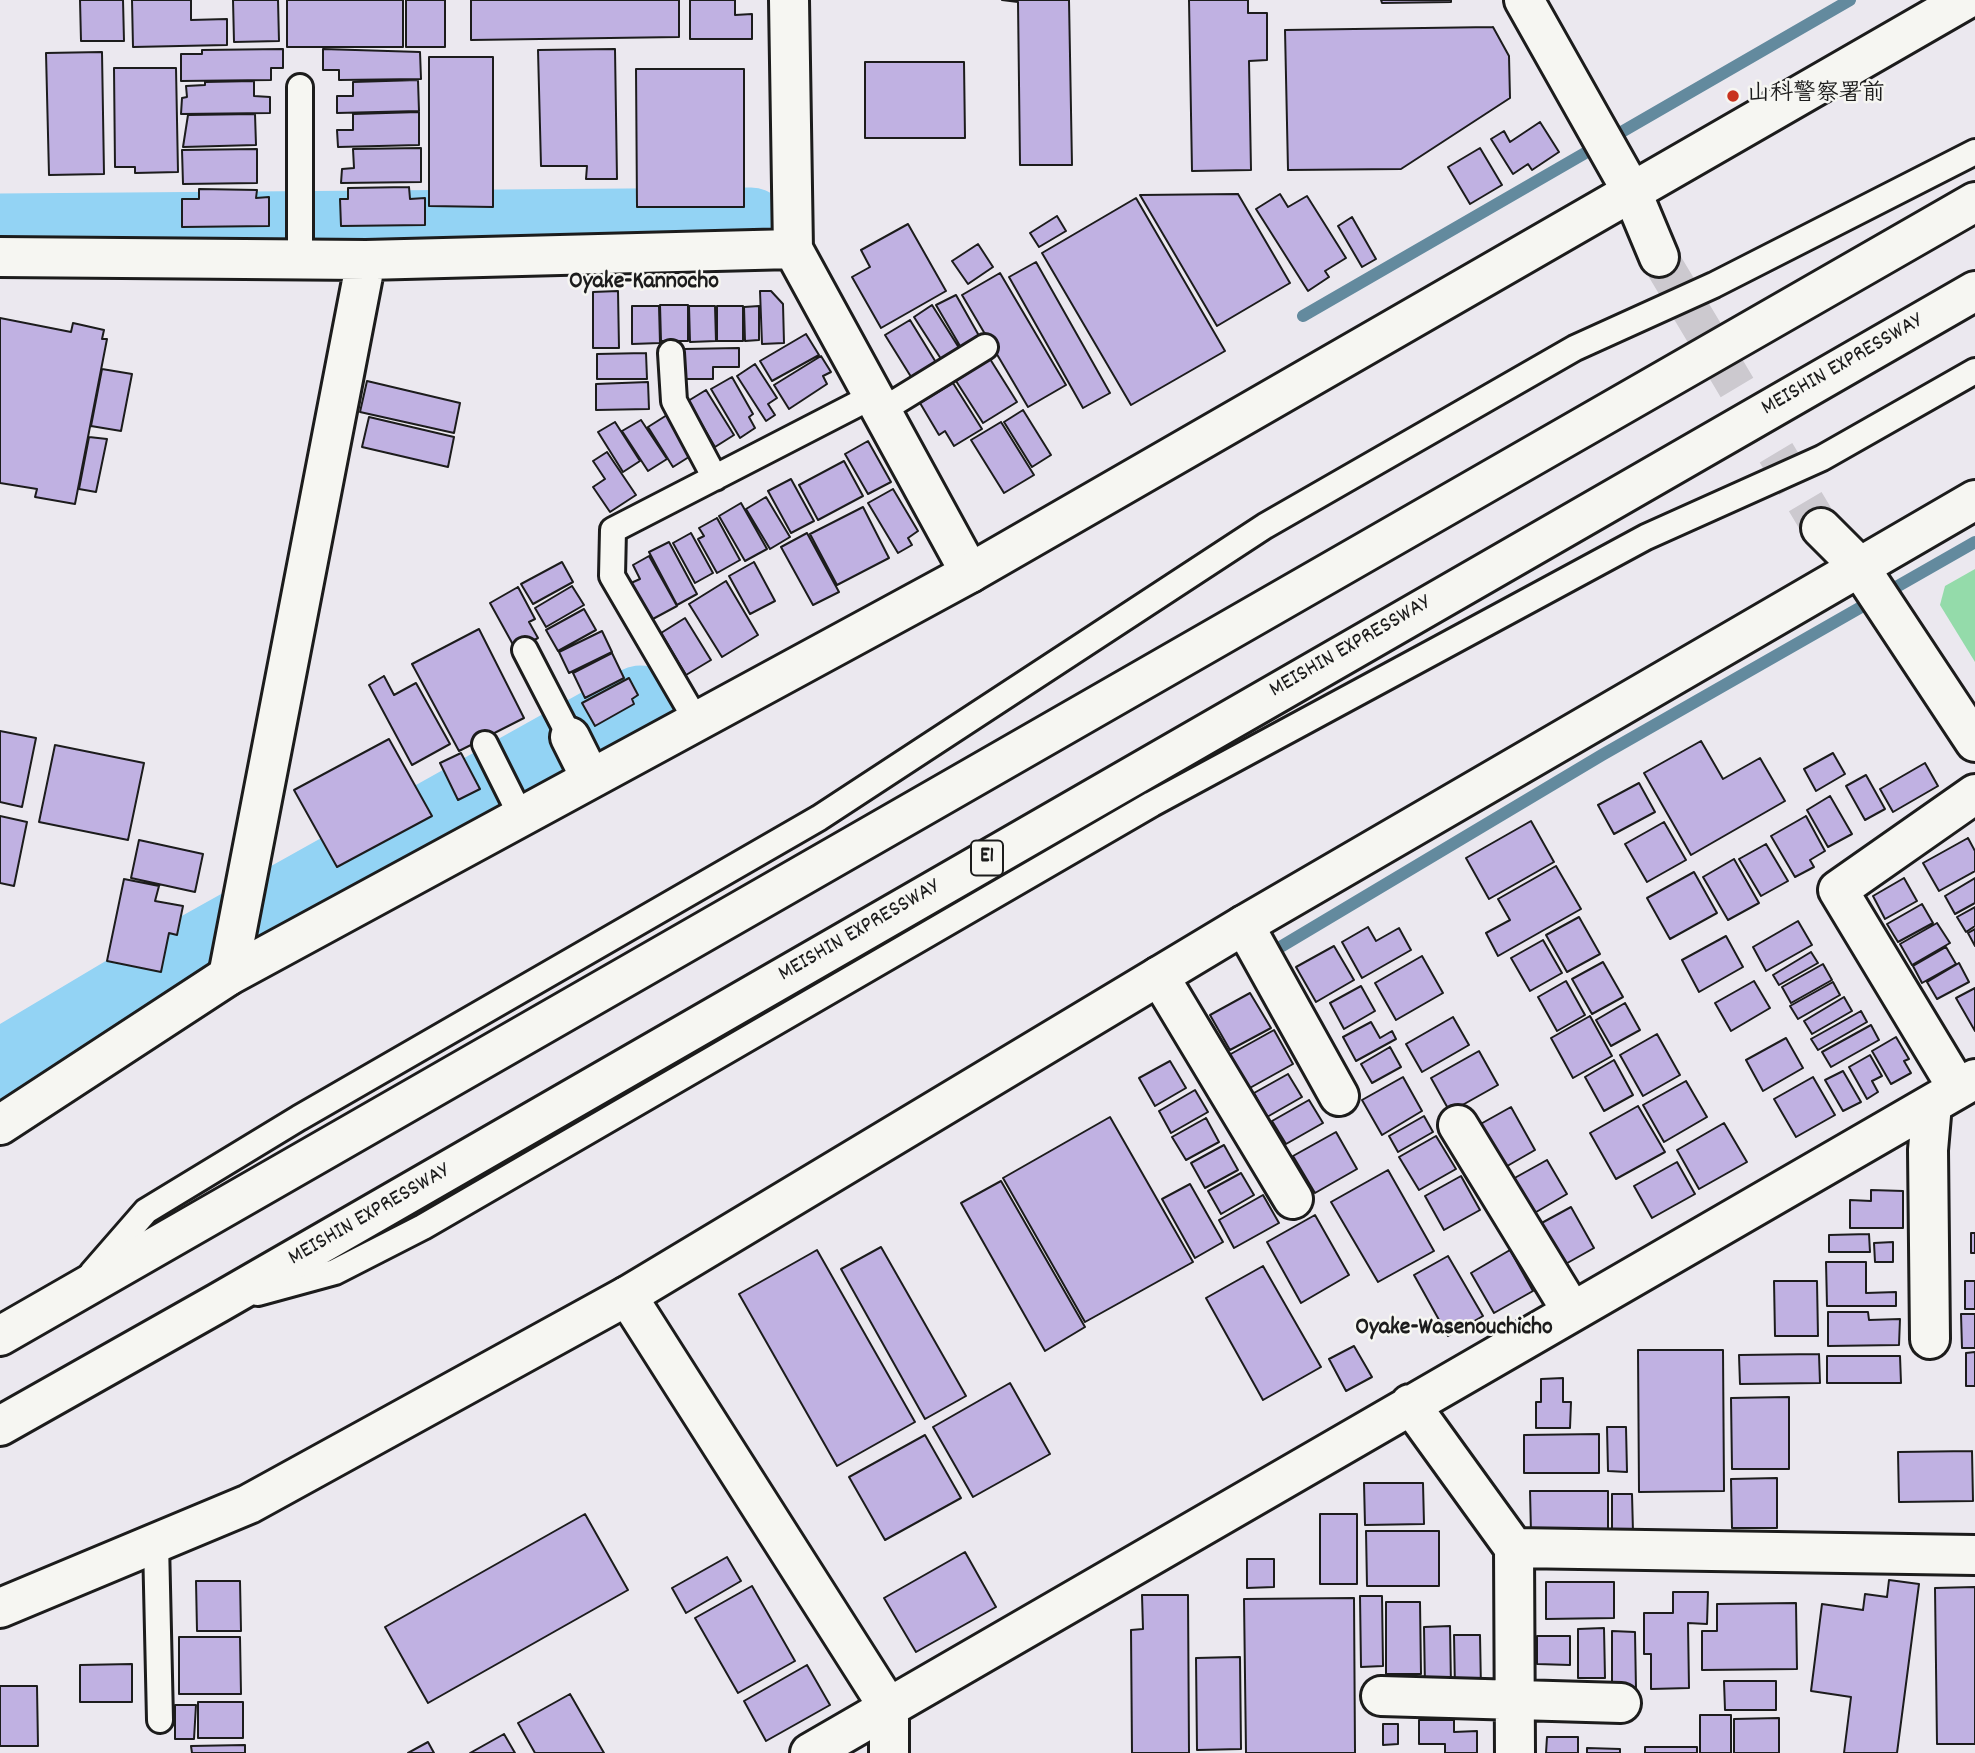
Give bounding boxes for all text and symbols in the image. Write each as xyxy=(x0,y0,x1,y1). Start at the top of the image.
place label: 山科警察署前 xyxy=(1747,82,1885,110)
marker: 山科警察署前 xyxy=(1725,88,1741,104)
district label: Oyake-Kannocho xyxy=(569,270,719,298)
street label: MEISHIN EXPRESSWAY xyxy=(1757,309,1929,423)
street label: MEISHIN EXPRESSWAY xyxy=(1265,591,1437,705)
road number: E1 xyxy=(971,840,1003,876)
street label: MEISHIN EXPRESSWAY xyxy=(774,875,946,989)
street label: MEISHIN EXPRESSWAY xyxy=(284,1159,456,1273)
district label: Oyake-Wasenouchicho xyxy=(1355,1316,1553,1344)

